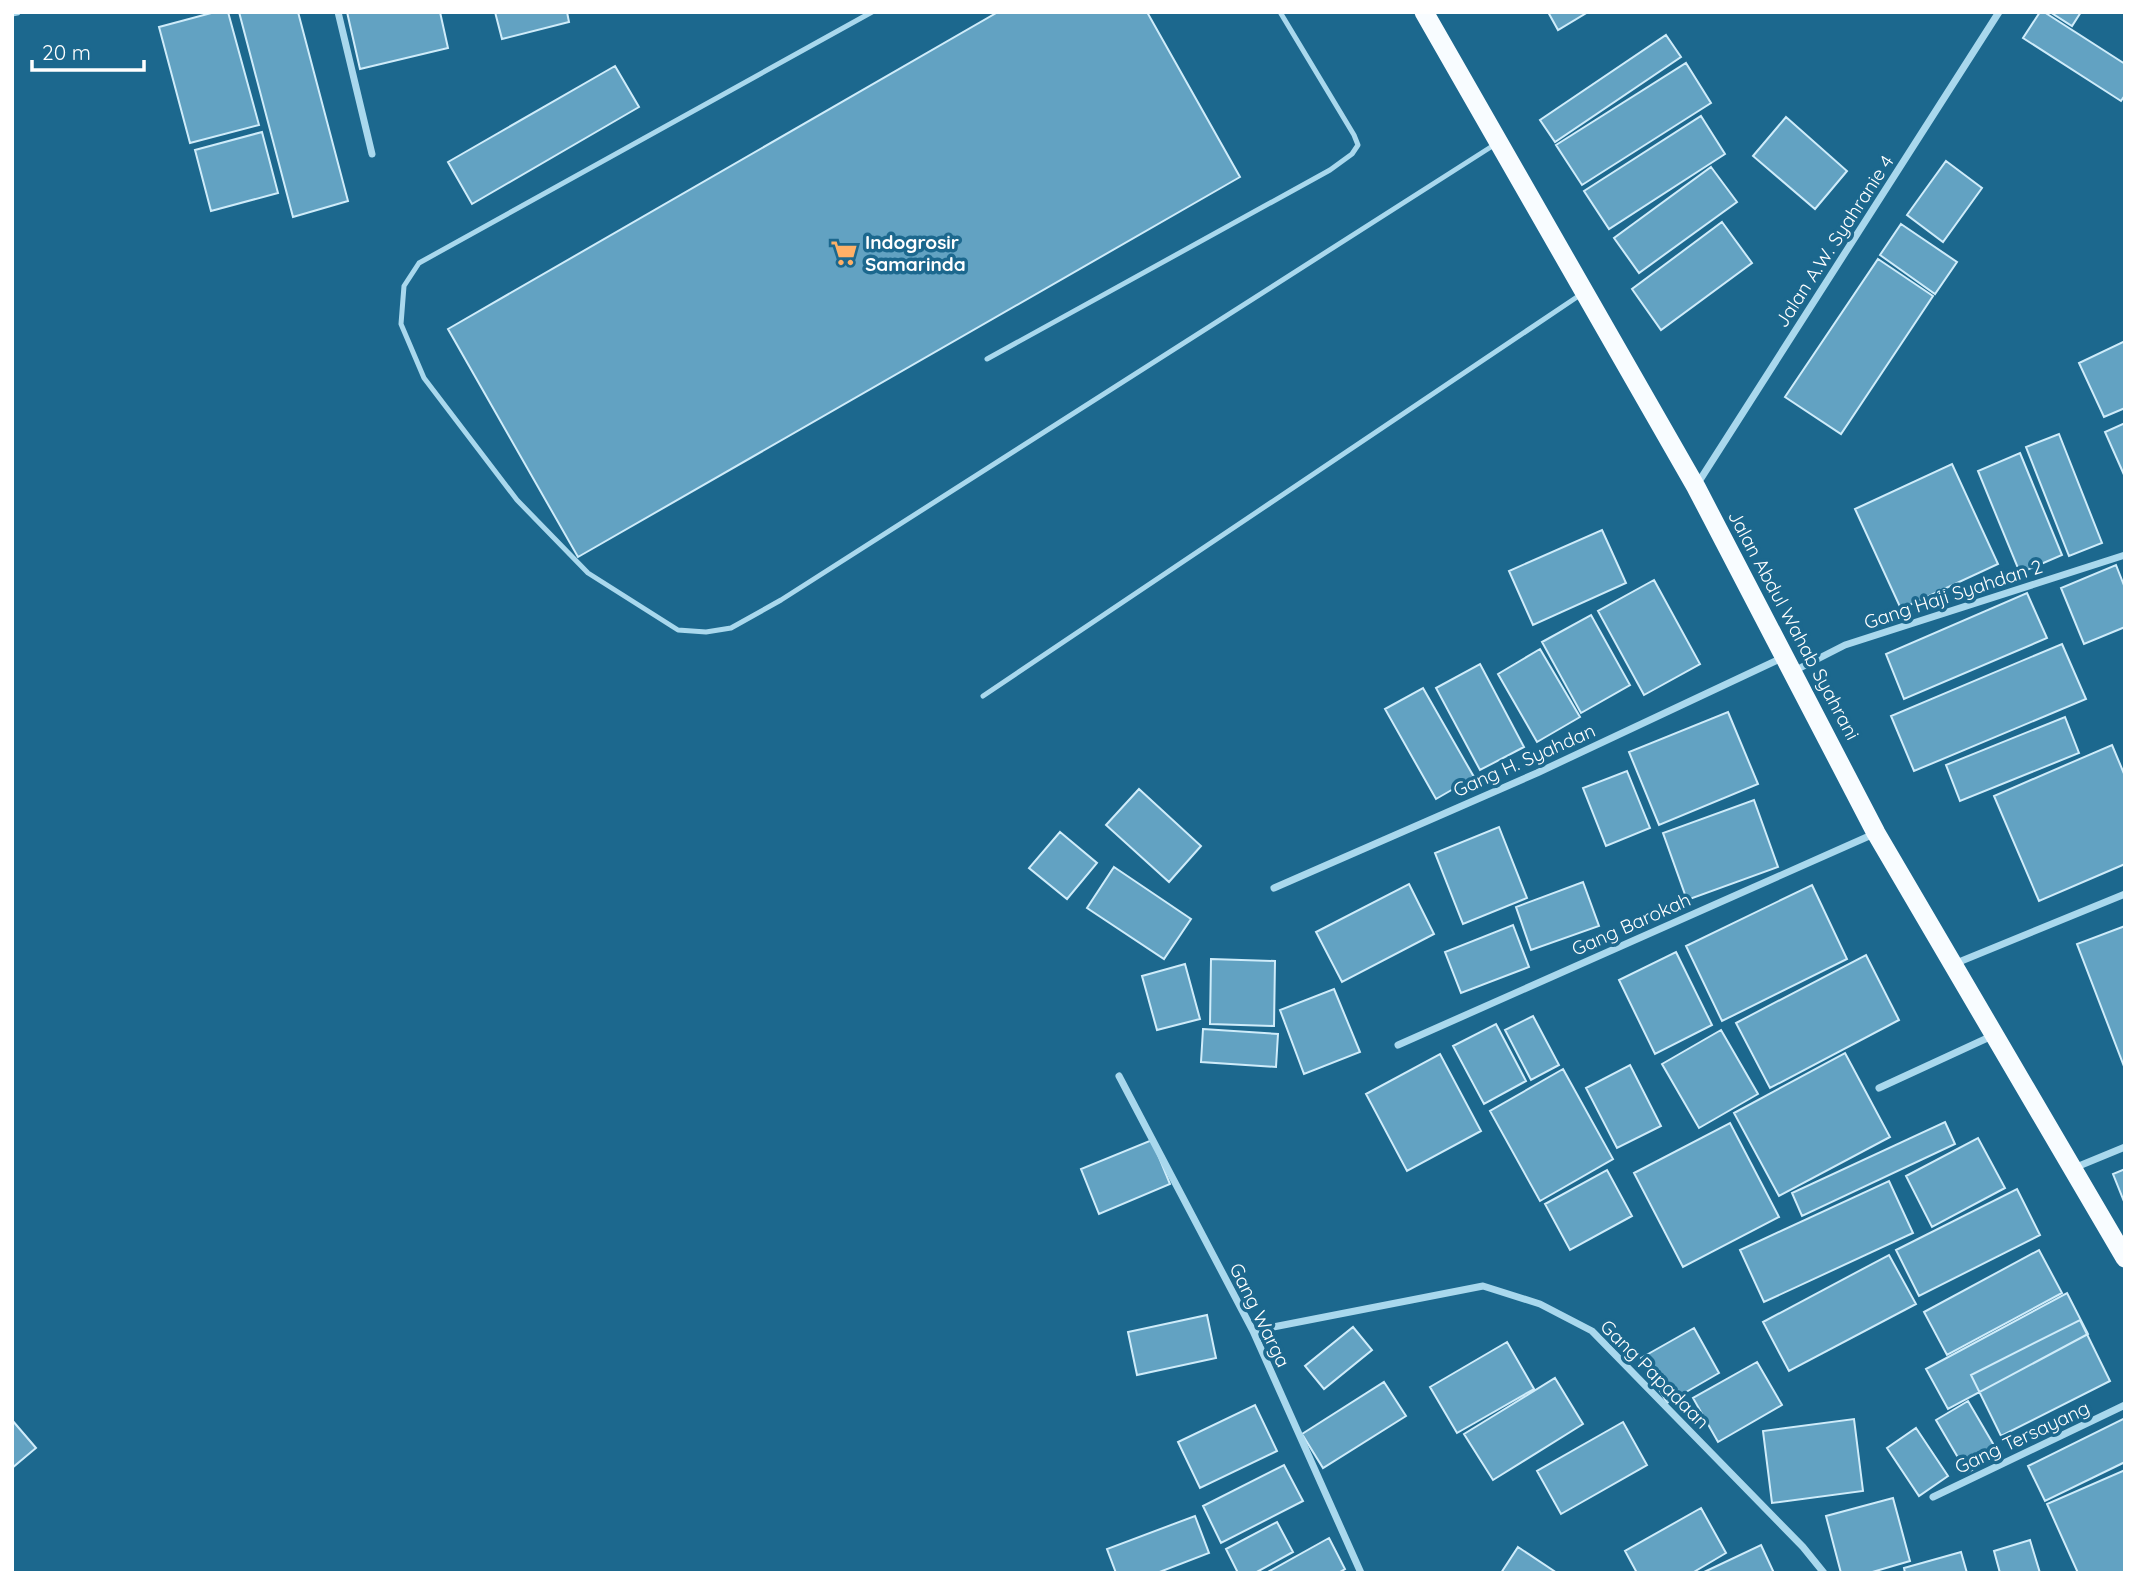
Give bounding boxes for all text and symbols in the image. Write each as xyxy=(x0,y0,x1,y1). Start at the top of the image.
scale bar xyxy=(32,28,144,72)
text: 20 m xyxy=(42,39,91,65)
street label: Jalan A.W. Syahranie 4 xyxy=(1769,150,1899,332)
place label: Indogrosir Samarinda xyxy=(865,230,966,276)
supermarket icon: Indogrosir Samarinda xyxy=(829,238,859,268)
street label: Jalan Abdul Wahab Syahrani xyxy=(1723,506,1865,744)
street label: Gang Haji Syahdan 2 xyxy=(1861,554,2045,634)
street label: Gang H. Syahdan xyxy=(1449,718,1599,802)
street label: Gang Barokah xyxy=(1568,887,1694,961)
street label: Gang Warga xyxy=(1224,1259,1296,1371)
street label: Gang Papadaan xyxy=(1595,1314,1715,1434)
street label: Gang Tersayang xyxy=(1951,1395,2093,1479)

